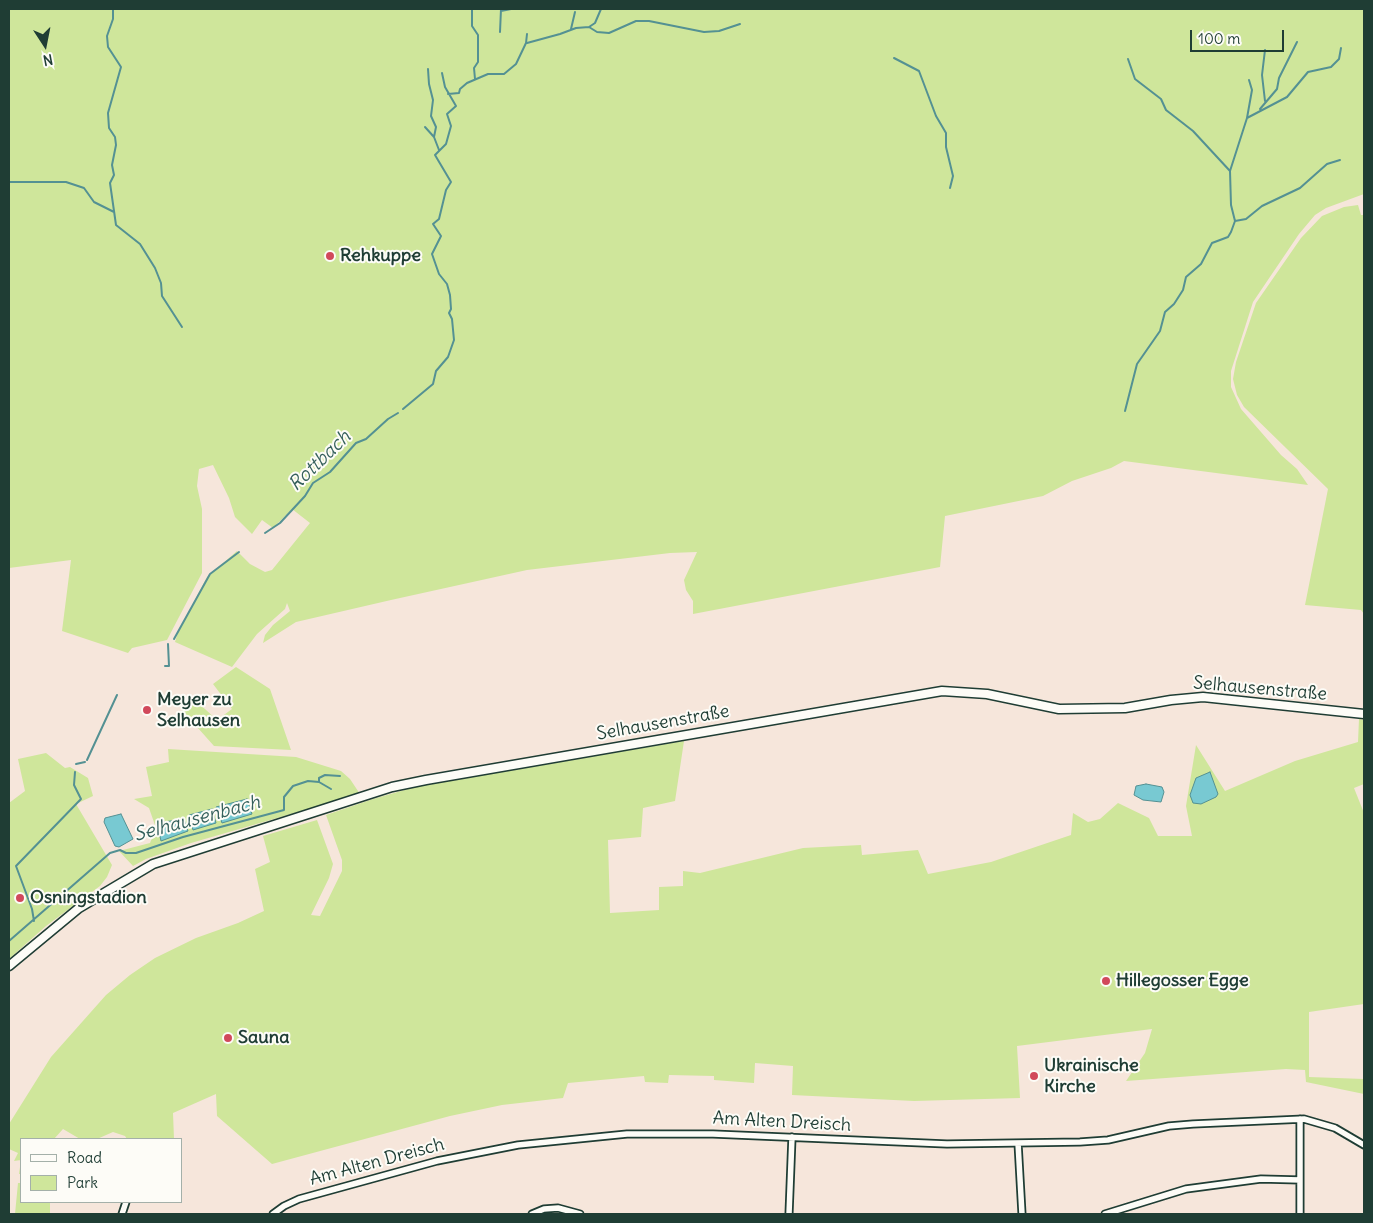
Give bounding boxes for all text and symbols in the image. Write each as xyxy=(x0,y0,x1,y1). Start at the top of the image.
north arrow xyxy=(20,20,70,70)
scale bar xyxy=(1193,20,1287,52)
text: 100 m xyxy=(1198,29,1240,48)
text: N xyxy=(41,50,54,69)
place label: Rehkuppe xyxy=(340,245,421,267)
marker: Rehkuppe xyxy=(324,250,336,262)
water label: Rottbach xyxy=(284,426,356,496)
street label: Selhausenstraße xyxy=(1192,672,1328,706)
place label: Meyer zu Selhausen xyxy=(157,689,240,732)
street label: Selhausenstraße xyxy=(595,701,731,745)
marker: Meyer zu Selhausen xyxy=(141,704,153,716)
water label: Selhausenbach xyxy=(131,791,263,847)
place label: Osningstadion xyxy=(30,887,147,909)
marker: Osningstadion xyxy=(14,892,26,904)
place label: Hillegosser Egge xyxy=(1116,970,1249,992)
marker: Hillegosser Egge xyxy=(1100,975,1112,987)
place label: Sauna xyxy=(238,1027,289,1049)
marker: Sauna xyxy=(222,1032,234,1044)
place label: Ukrainische Kirche xyxy=(1044,1055,1139,1098)
marker: Ukrainische Kirche xyxy=(1028,1070,1040,1082)
street label: Am Alten Dreisch xyxy=(712,1108,852,1136)
street label: Am Alten Dreisch xyxy=(307,1134,447,1190)
legend xyxy=(20,1138,182,1203)
text: Road xyxy=(67,1148,102,1167)
text: Park xyxy=(67,1173,98,1192)

